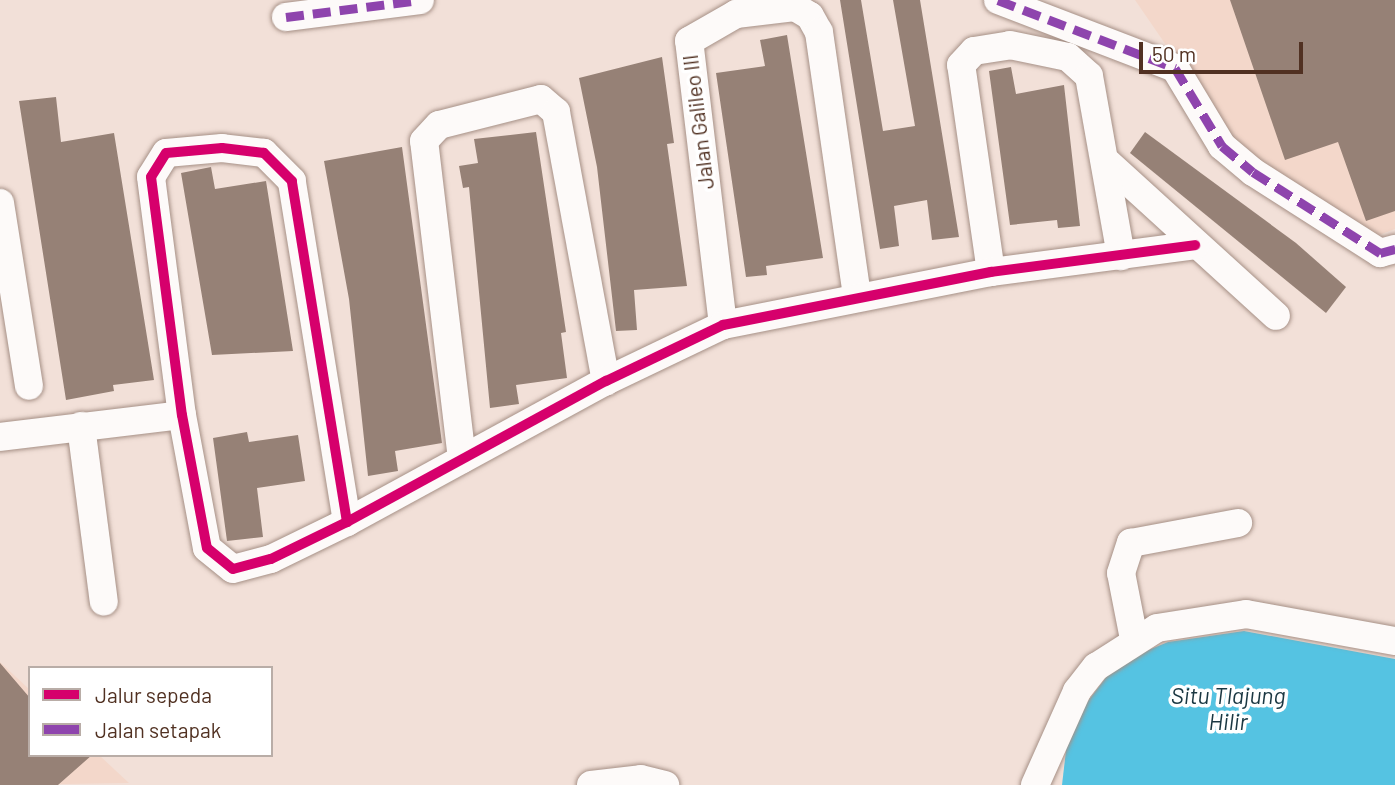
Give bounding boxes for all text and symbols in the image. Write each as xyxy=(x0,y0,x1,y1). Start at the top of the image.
scale bar xyxy=(1143,28,1308,72)
text: 50 m xyxy=(1152,41,1196,66)
street label: Jalan Galileo III xyxy=(677,53,719,191)
legend xyxy=(28,666,273,757)
water label: Situ Tlajung Hilir xyxy=(1171,681,1285,735)
text: Jalur sepeda xyxy=(95,682,212,707)
text: Jalan setapak xyxy=(95,717,221,742)

